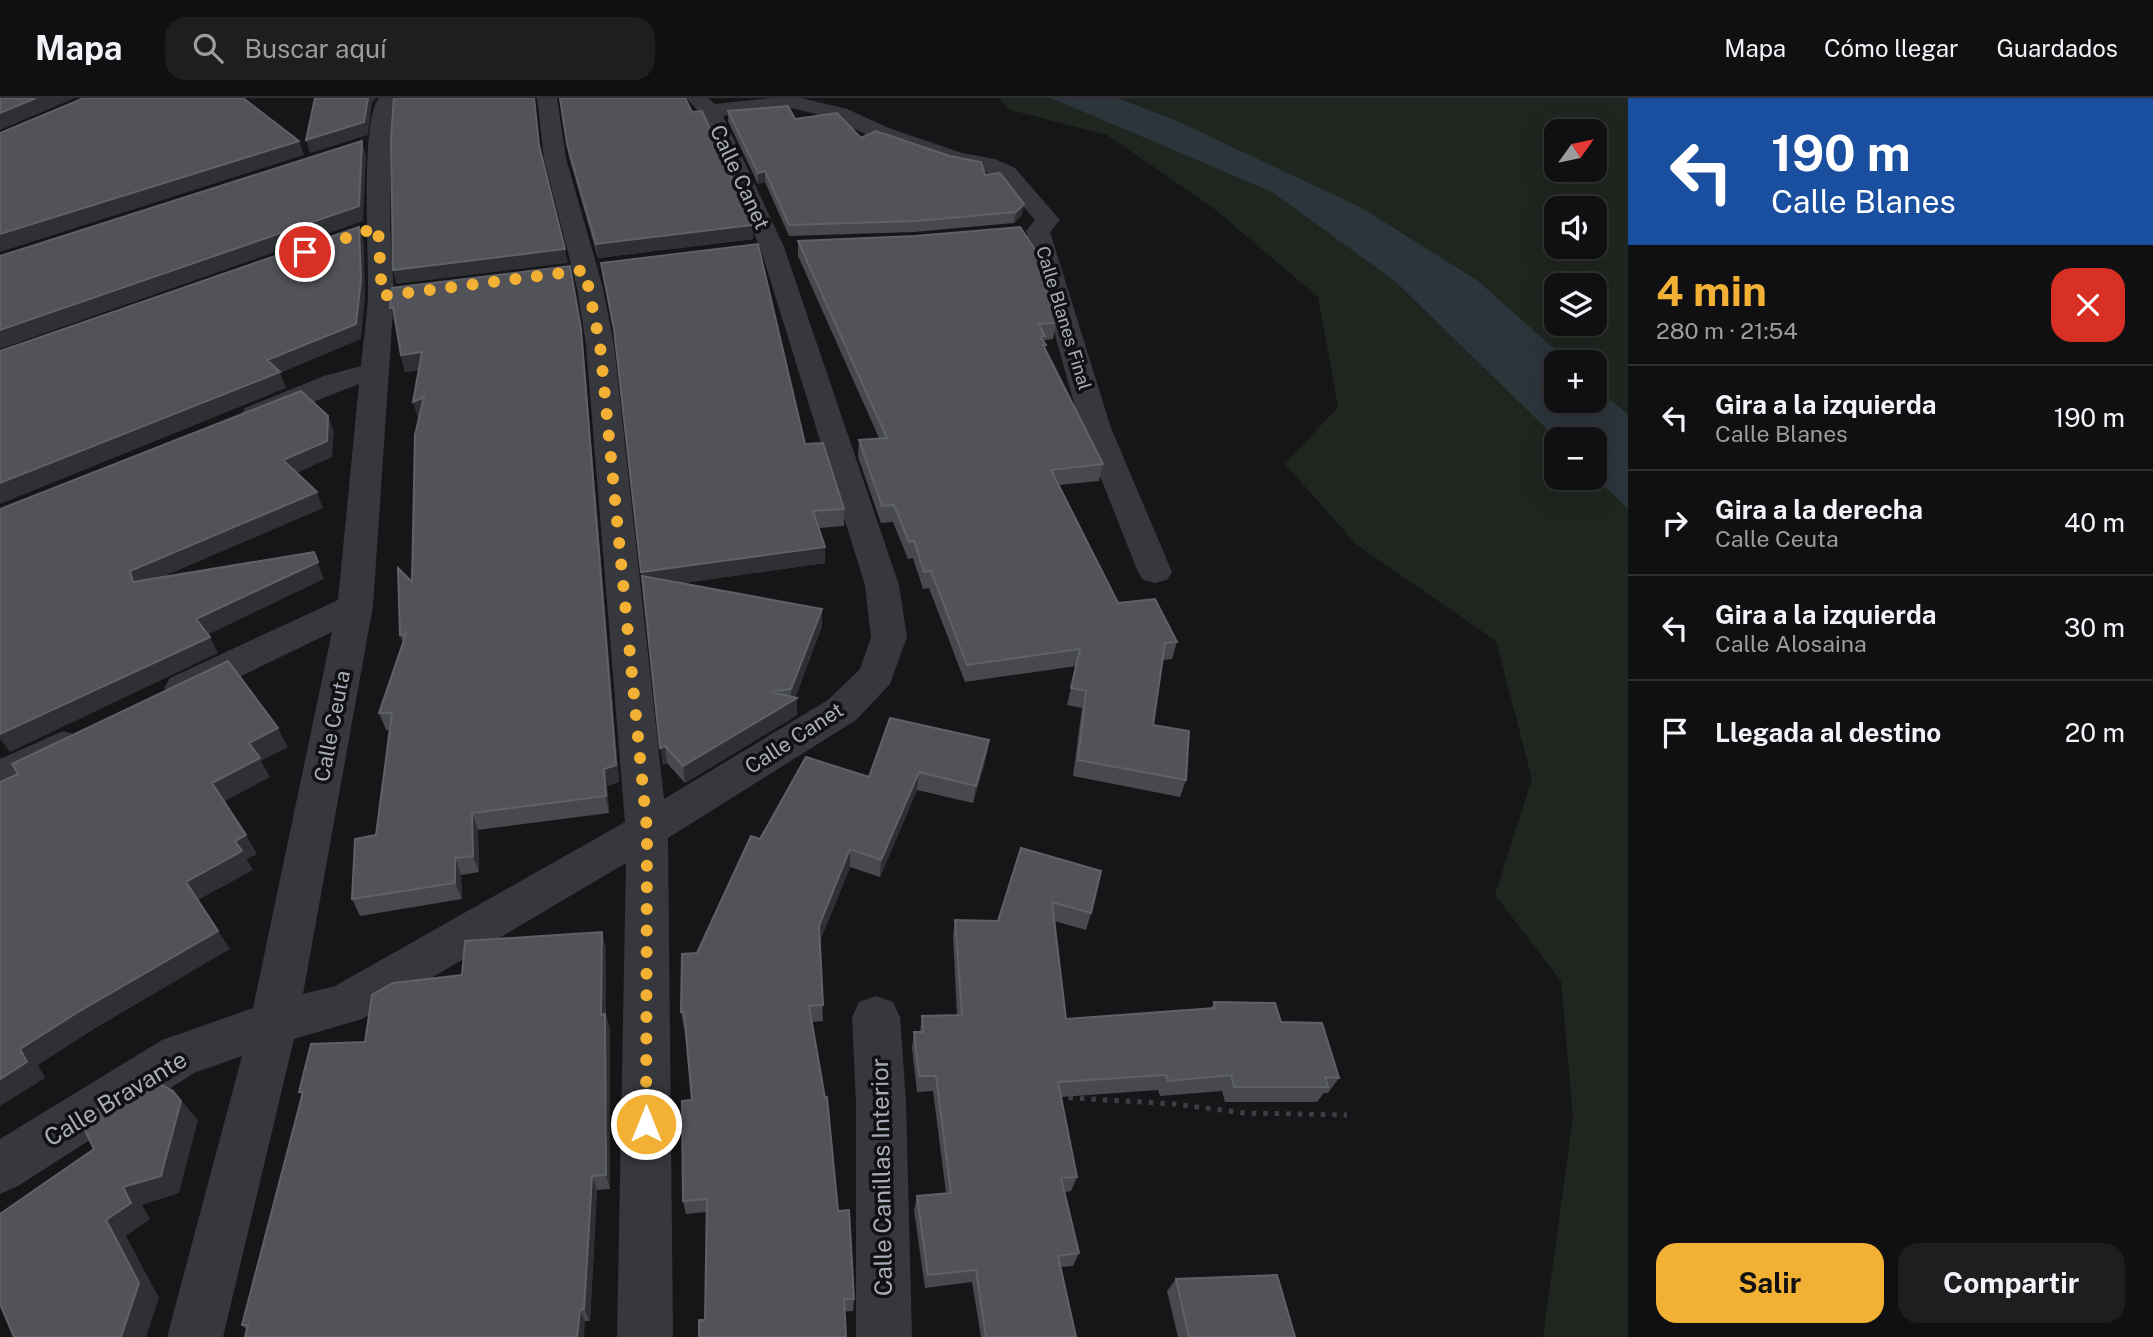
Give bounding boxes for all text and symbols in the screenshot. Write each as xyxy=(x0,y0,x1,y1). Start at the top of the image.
search box xyxy=(165,17,655,80)
text: Mapa xyxy=(35,29,123,67)
icon: search xyxy=(189,29,227,67)
text: Buscar aquí xyxy=(245,33,386,64)
text: Mapa xyxy=(1724,34,1786,62)
text: Cómo llegar xyxy=(1824,34,1958,62)
text: Guardados xyxy=(1996,34,2118,62)
north arrow xyxy=(1544,119,1606,182)
map controls xyxy=(1544,119,1607,490)
street label: Calle Canet xyxy=(705,121,775,233)
text: 190 m xyxy=(1771,124,1911,182)
icon: left xyxy=(1656,126,1747,217)
text: Calle Blanes xyxy=(1771,183,1956,220)
button: sound xyxy=(1544,196,1607,259)
pin xyxy=(275,222,335,282)
icon: arrive xyxy=(286,233,324,271)
street label: Calle Blanes Final xyxy=(1032,244,1096,392)
text: 4 min xyxy=(1656,266,1767,315)
button: close xyxy=(2051,268,2125,342)
button: layers xyxy=(1544,273,1607,336)
text: 280 m · 21:54 xyxy=(1656,317,1798,344)
button: + xyxy=(1544,350,1607,413)
text: Gira a la izquierda xyxy=(1715,389,1937,420)
icon: left xyxy=(1656,399,1694,437)
text: 190 m xyxy=(2054,402,2125,433)
text: Calle Blanes xyxy=(1715,420,1848,447)
button: − xyxy=(1544,427,1607,490)
text: Gira a la derecha xyxy=(1715,494,1923,525)
icon: right xyxy=(1656,504,1694,542)
text: 40 m xyxy=(2064,507,2125,538)
text: Calle Ceuta xyxy=(1715,525,1839,552)
text: Gira a la izquierda xyxy=(1715,599,1937,630)
icon: left xyxy=(1656,609,1694,647)
text: 30 m xyxy=(2064,612,2125,643)
text: Calle Alosaina xyxy=(1715,630,1867,657)
street label: Calle Ceuta xyxy=(309,668,355,784)
street label: Calle Canet xyxy=(740,697,848,779)
icon: arrive xyxy=(1656,714,1694,752)
text: Llegada al destino xyxy=(1715,717,1941,748)
text: 20 m xyxy=(2065,717,2125,748)
street label: Calle Bravante xyxy=(39,1044,191,1152)
street label: Calle Canillas Interior xyxy=(865,1058,897,1296)
position arrow xyxy=(609,1087,683,1161)
button: Salir xyxy=(1656,1243,1884,1323)
button: Compartir xyxy=(1898,1243,2125,1323)

